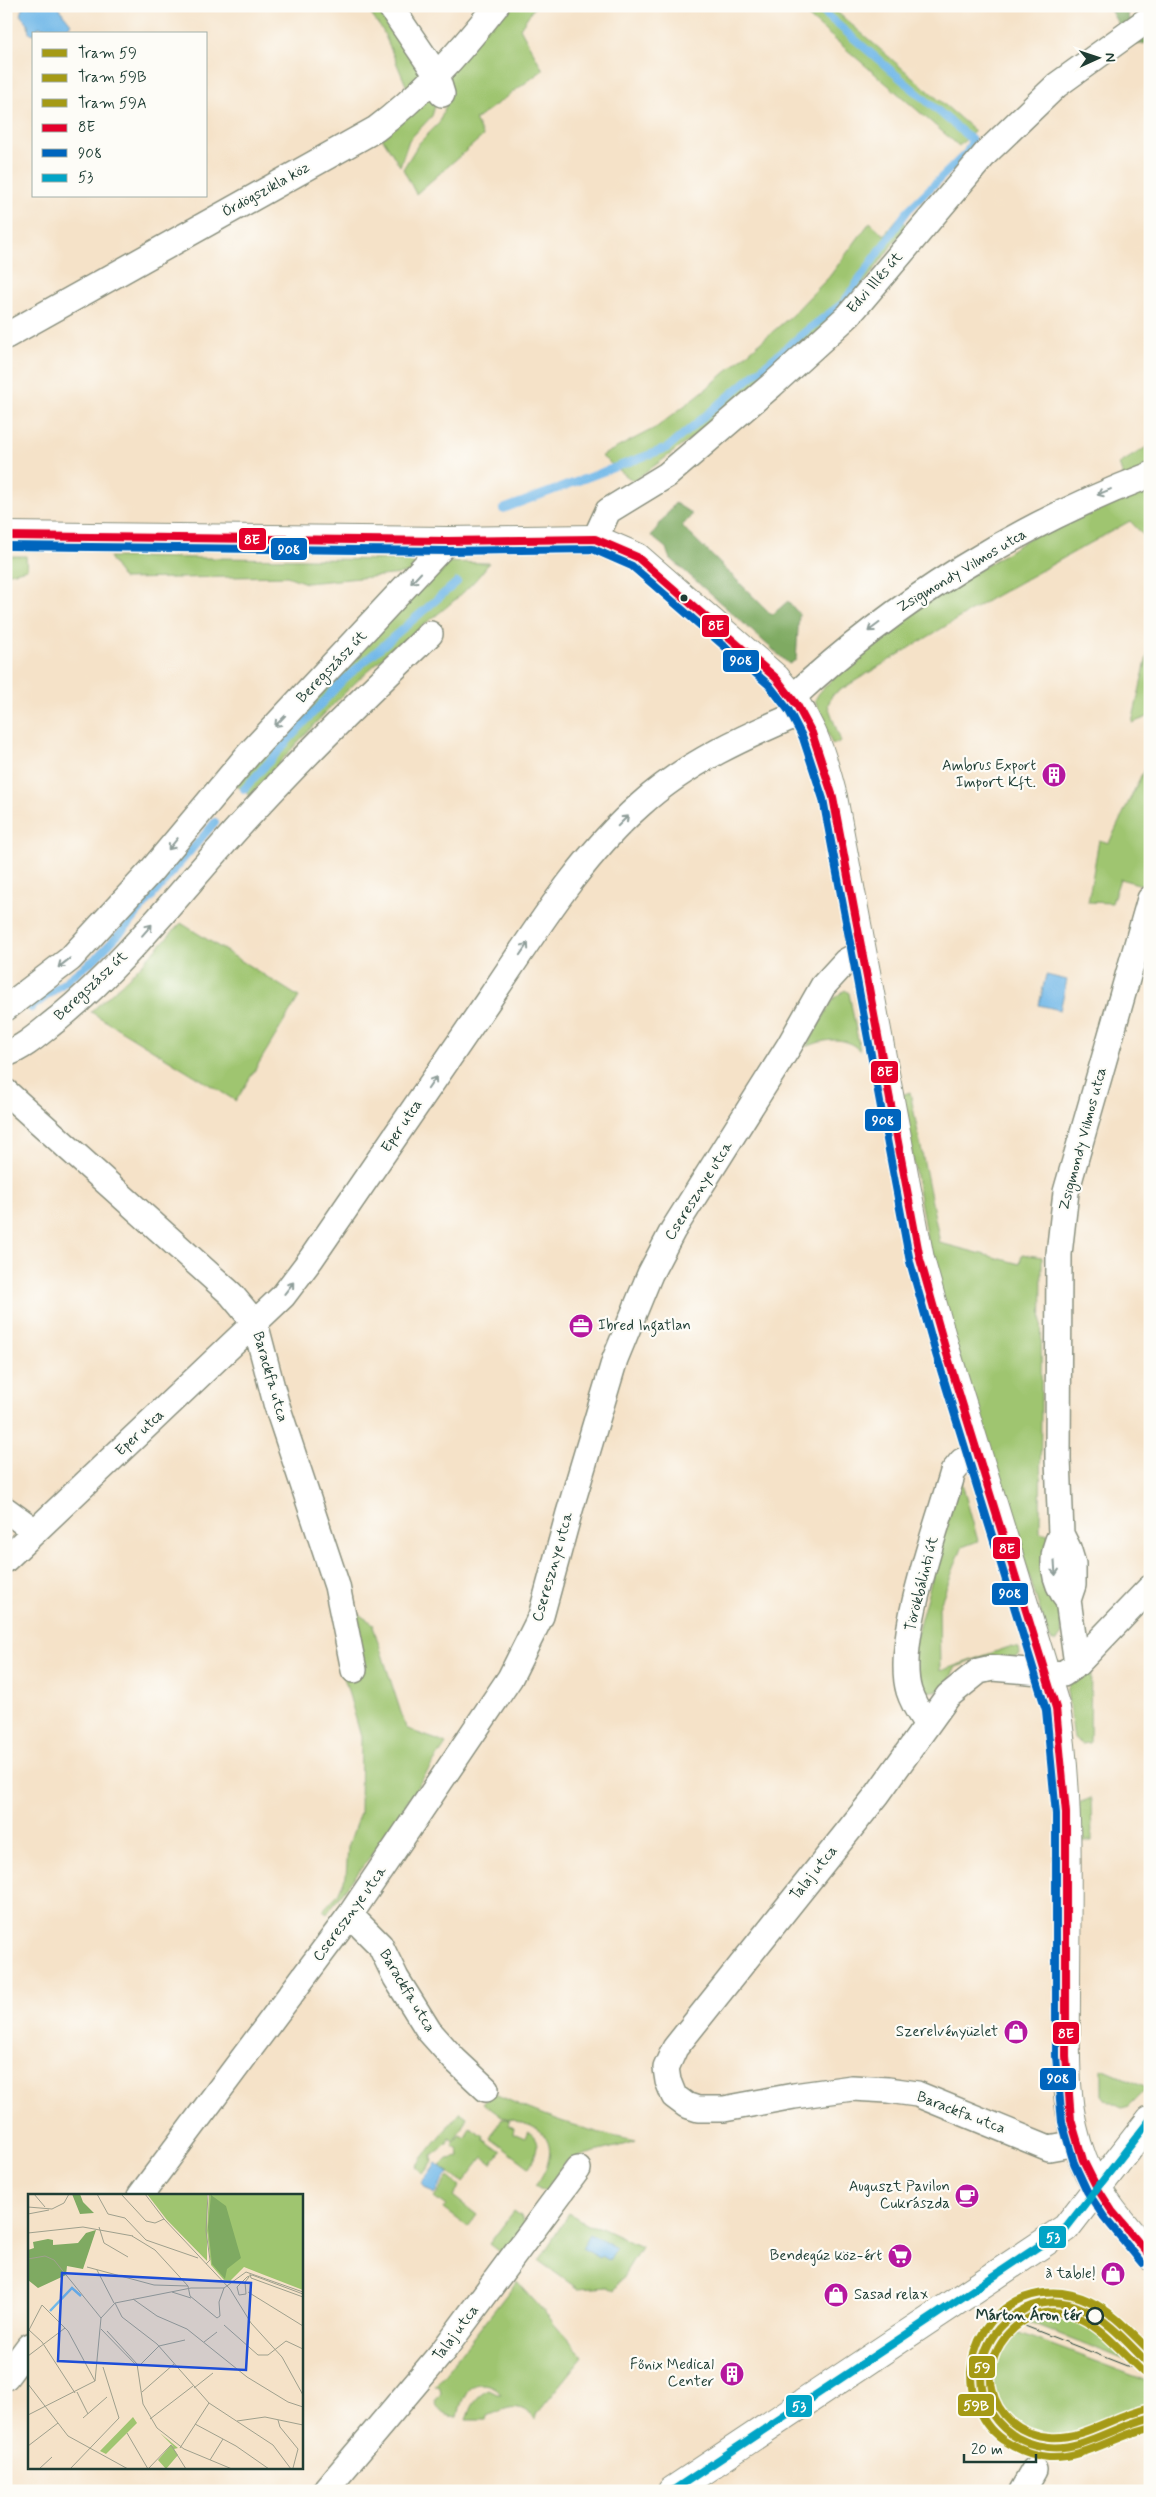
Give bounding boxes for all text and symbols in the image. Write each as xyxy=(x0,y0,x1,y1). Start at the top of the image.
legend xyxy=(32,32,208,198)
north arrow xyxy=(1074,32,1124,82)
text: Tram 59 xyxy=(78,44,137,64)
text: N xyxy=(1101,52,1119,63)
text: Tram 59B xyxy=(78,68,146,88)
text: Tram 59A xyxy=(78,94,147,114)
text: 8E xyxy=(78,118,95,138)
text: 908 xyxy=(78,144,102,164)
street label: Ördögszikla köz xyxy=(219,158,313,222)
text: 53 xyxy=(78,168,93,188)
street label: Edvi Illés út xyxy=(843,248,907,318)
one-way arrow xyxy=(1097,488,1112,498)
street label: Zsigmondy Vilmos utca xyxy=(894,524,1031,618)
line badge: 8E xyxy=(238,527,267,551)
text: 8E xyxy=(244,531,260,549)
line badge: 908 xyxy=(270,537,308,561)
text: 908 xyxy=(278,541,300,559)
one-way arrow xyxy=(410,571,422,584)
unlabelled marker xyxy=(679,593,689,603)
line badge: 8E xyxy=(701,614,730,638)
text: 8E xyxy=(708,617,724,635)
one-way arrow xyxy=(868,622,881,633)
street label: Beregszász út xyxy=(292,626,373,708)
line badge: 908 xyxy=(722,649,760,673)
text: 908 xyxy=(730,652,752,670)
one-way arrow xyxy=(274,715,286,728)
place label: Ambrus Export Import Kft. xyxy=(942,756,1036,793)
building icon: Ambrus Export Import Kft. xyxy=(1041,762,1067,788)
one-way arrow xyxy=(617,814,629,827)
one-way arrow xyxy=(168,837,179,850)
one-way arrow xyxy=(141,924,153,937)
one-way arrow xyxy=(518,942,529,956)
street label: Beregszász út xyxy=(50,947,133,1026)
one-way arrow xyxy=(58,958,71,969)
line badge: 8E xyxy=(870,1060,899,1084)
text: 8E xyxy=(877,1063,893,1081)
street label: Zsigmondy Vilmos utca xyxy=(1054,1065,1113,1213)
one-way arrow xyxy=(427,1076,437,1090)
street label: Eper utca xyxy=(377,1095,427,1157)
line badge: 908 xyxy=(864,1108,902,1132)
text: 908 xyxy=(872,1112,894,1130)
street label: Cseresznye utca xyxy=(660,1137,738,1244)
one-way arrow xyxy=(284,1281,294,1295)
office icon: Ibred Ingatlan xyxy=(568,1313,594,1339)
place label: Ibred Ingatlan xyxy=(598,1316,691,1337)
street label: Barackfa utca xyxy=(248,1329,292,1425)
street label: Eper utca xyxy=(111,1405,169,1461)
street label: Cseresznye utca xyxy=(528,1509,579,1624)
street label: Törökbálinti út xyxy=(901,1534,943,1634)
line badge: 8E xyxy=(992,1536,1021,1560)
text: 8E xyxy=(999,1540,1015,1558)
one-way arrow xyxy=(1050,1560,1060,1576)
line badge: 908 xyxy=(991,1582,1029,1606)
text: 908 xyxy=(999,1585,1021,1603)
street label: Talaj utca xyxy=(786,1841,842,1905)
street label: Cseresznye utca xyxy=(309,1861,392,1966)
street label: Barackfa utca xyxy=(374,1946,440,2036)
shop icon: Szerelvényüzlet xyxy=(1003,2019,1029,2045)
line badge: 8E xyxy=(1052,2021,1080,2045)
place label: Szerelvényüzlet xyxy=(896,2022,998,2042)
text: 8E xyxy=(1058,2025,1074,2043)
line badge: 908 xyxy=(1039,2067,1077,2091)
text: 908 xyxy=(1047,2070,1069,2088)
street label: Barackfa utca xyxy=(914,2087,1008,2139)
place label: Auguszt Pavilon Cukrászda xyxy=(849,2177,950,2214)
cafe icon: Auguszt Pavilon Cukrászda xyxy=(954,2183,980,2209)
inset map xyxy=(28,2194,302,2470)
line badge: 53 xyxy=(1038,2225,1067,2249)
text: 53 xyxy=(1046,2229,1060,2247)
supermarket icon: Bendegúz köz-ért xyxy=(887,2243,913,2269)
place label: Bendegúz köz-ért xyxy=(770,2246,882,2266)
shop icon: à table! xyxy=(1100,2261,1126,2287)
place label: à table! xyxy=(1045,2264,1096,2284)
shop icon: Sasad relax xyxy=(823,2282,849,2308)
place label: Sasad relax xyxy=(854,2285,928,2305)
street label: Talaj utca xyxy=(428,2301,484,2365)
place label: Márton Áron tér xyxy=(976,2305,1083,2326)
marker: Márton Áron tér xyxy=(1086,2307,1104,2325)
place label: Főnix Medical Center xyxy=(630,2355,714,2392)
line badge: 59 xyxy=(968,2355,996,2379)
text: 59 xyxy=(974,2359,990,2377)
building icon: Főnix Medical Center xyxy=(719,2361,745,2387)
line badge: 59B xyxy=(957,2393,995,2417)
line badge: 53 xyxy=(785,2394,813,2418)
text: 59B xyxy=(963,2397,989,2415)
text: 53 xyxy=(792,2398,806,2416)
scale bar xyxy=(964,2432,1036,2464)
text: 20 m xyxy=(971,2440,1003,2460)

